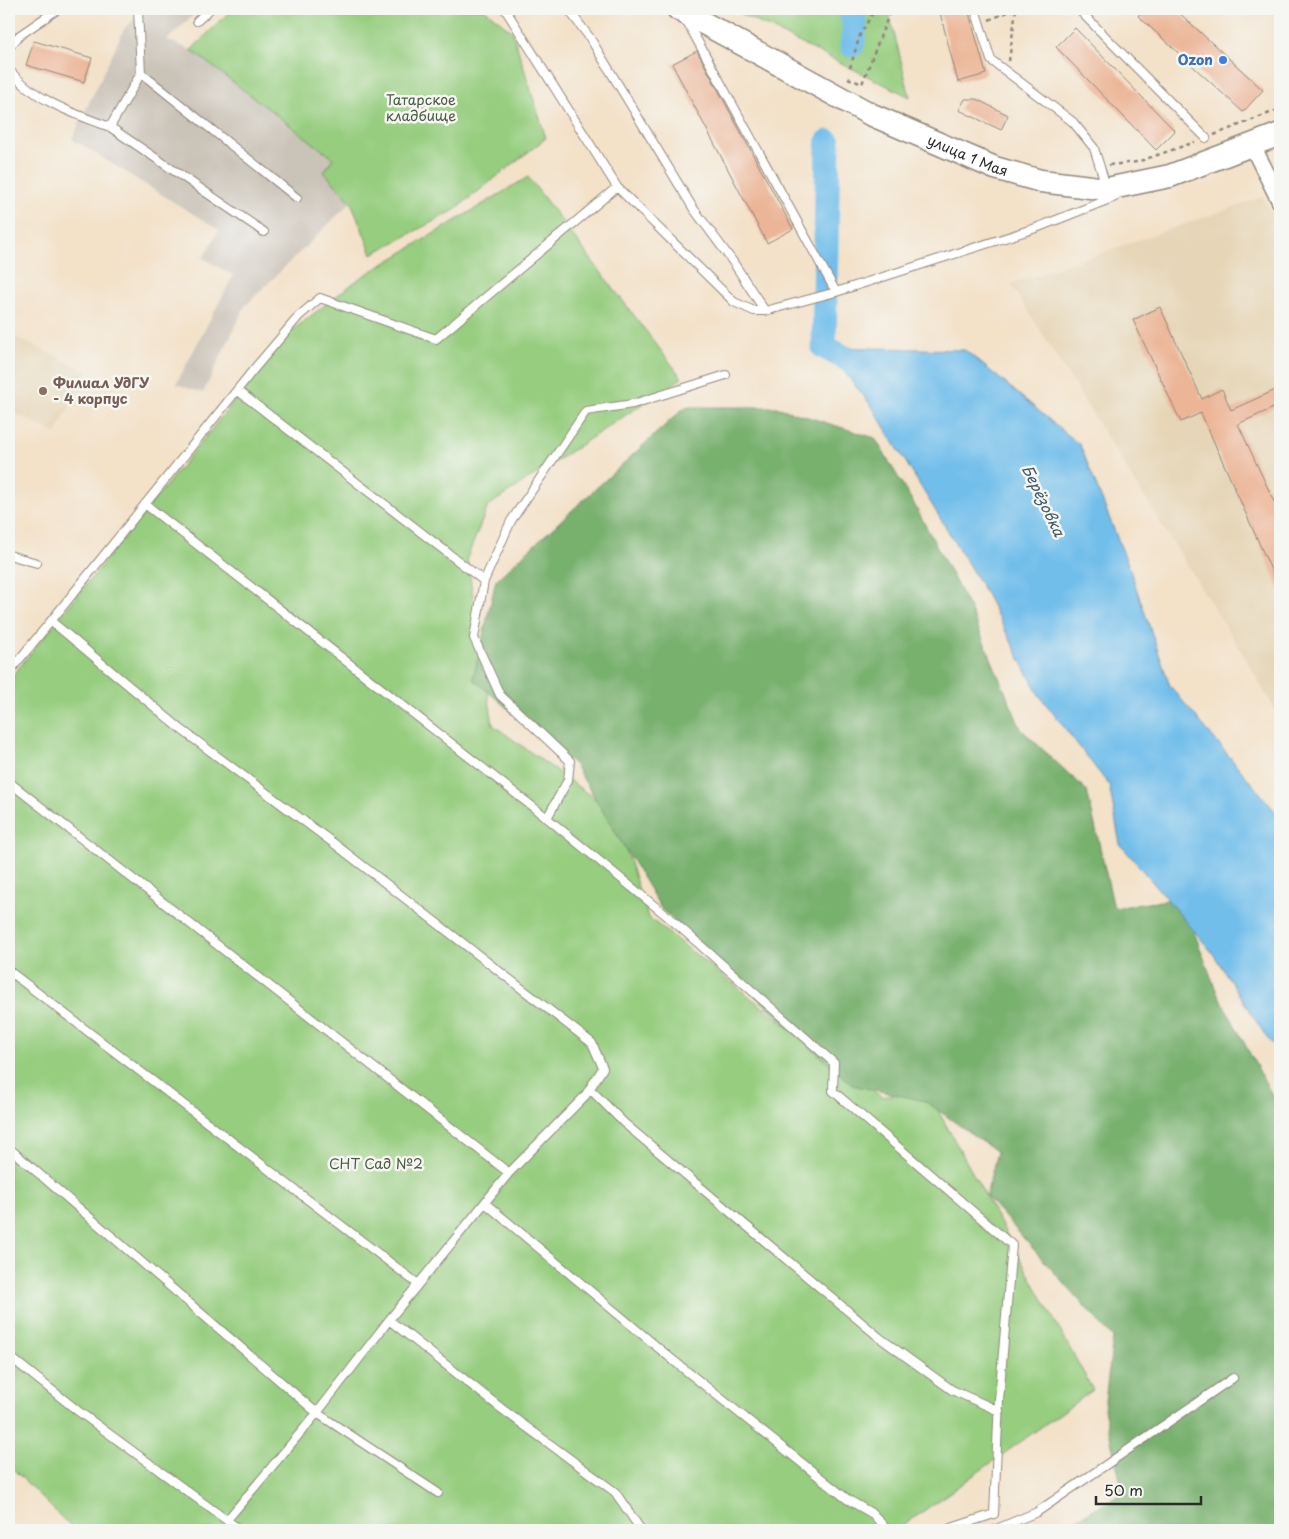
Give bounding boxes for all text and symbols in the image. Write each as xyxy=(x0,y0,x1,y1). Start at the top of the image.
place label: Ozon xyxy=(1178,49,1213,70)
marker: Ozon xyxy=(1217,54,1229,66)
park label: Татарское кладбище xyxy=(386,89,456,126)
street label: улица 1 Мая xyxy=(924,129,1010,181)
place label: Филиал УдГУ - 4 корпус xyxy=(53,372,150,409)
marker: Филиал УдГУ - 4 корпус xyxy=(37,385,49,397)
water label: Берёзовка xyxy=(1017,461,1072,541)
park label: СНТ Сад №2 xyxy=(329,1153,423,1174)
scale bar xyxy=(1096,1474,1202,1506)
text: 50 m xyxy=(1104,1478,1143,1501)

